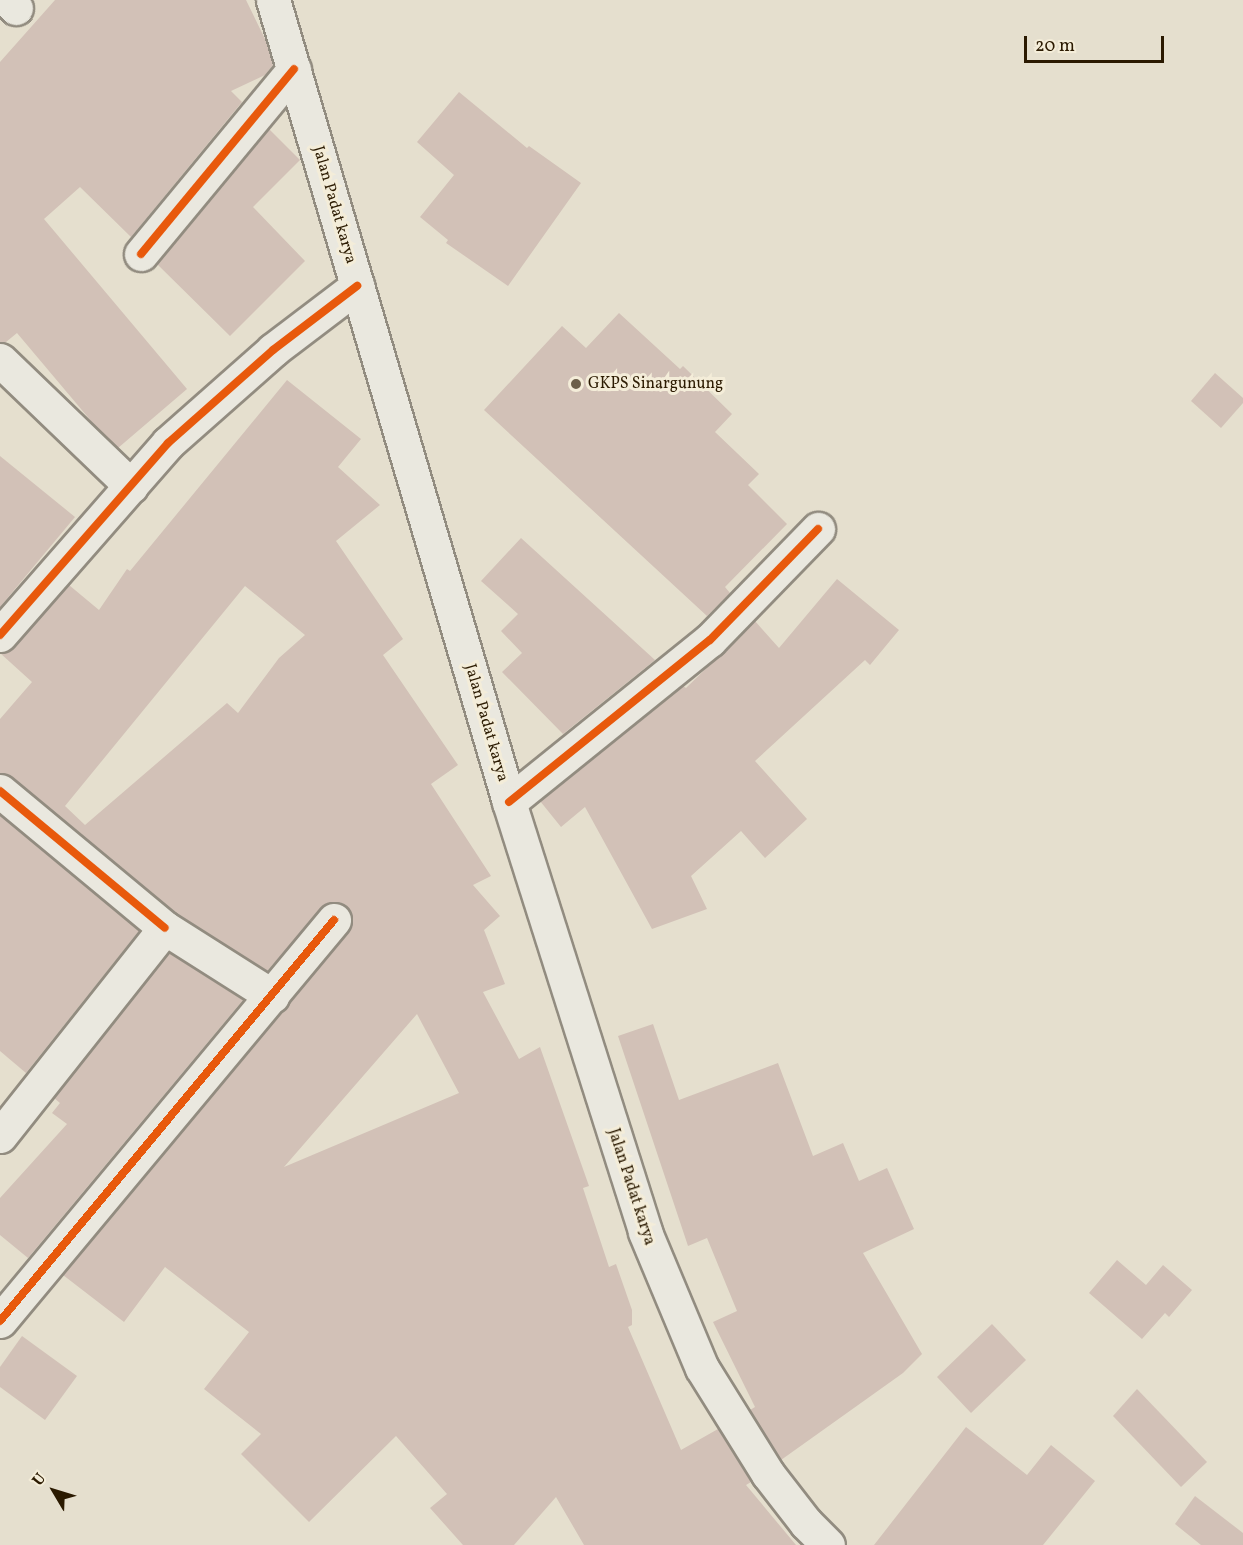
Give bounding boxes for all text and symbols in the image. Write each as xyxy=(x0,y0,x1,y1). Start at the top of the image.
scale bar xyxy=(1027,24,1166,62)
text: 20 m xyxy=(1035,34,1075,59)
street label: Jalan Padat karya xyxy=(308,144,360,266)
place label: GKPS Sinargunung xyxy=(588,374,723,394)
marker: GKPS Sinargunung xyxy=(569,377,583,391)
street label: Jalan Padat karya xyxy=(460,662,512,784)
street label: Jalan Padat karya xyxy=(603,1126,659,1248)
north arrow xyxy=(24,1461,84,1521)
text: U xyxy=(28,1469,52,1491)

